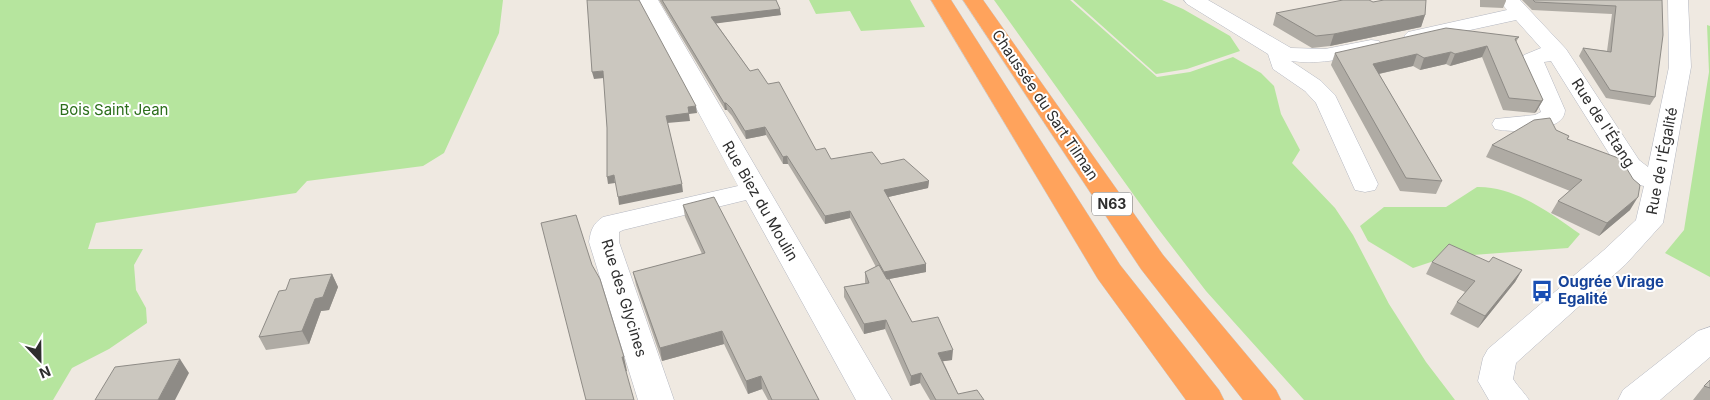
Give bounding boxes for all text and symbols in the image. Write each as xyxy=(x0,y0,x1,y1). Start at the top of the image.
street label: Chaussée du Sart Tilman xyxy=(988,26,1103,184)
street label: Rue de l'Étang xyxy=(1568,75,1639,171)
park label: Bois Saint Jean xyxy=(60,100,168,119)
street label: Rue de l'Égalité xyxy=(1642,106,1681,216)
street label: Rue Biez du Moulin xyxy=(718,137,803,264)
road number: N63 xyxy=(1092,192,1132,215)
street label: Rue des Glycines xyxy=(598,237,651,359)
place label: Ougrée Virage Egalité xyxy=(1558,272,1664,308)
bus stop icon: Ougrée Virage Egalité xyxy=(1529,278,1555,304)
north arrow xyxy=(15,335,65,385)
text: N xyxy=(37,363,53,382)

